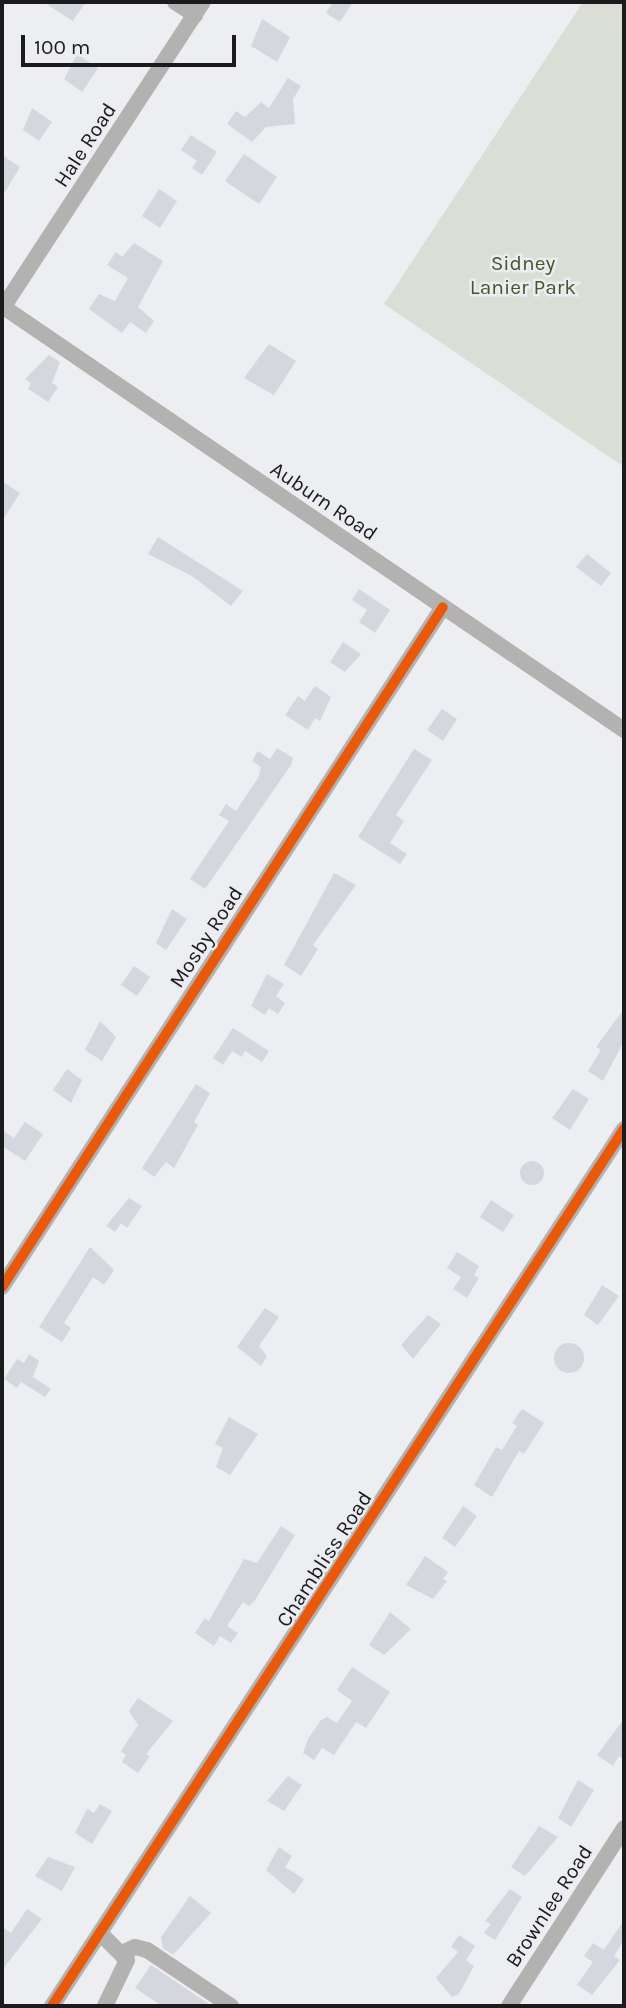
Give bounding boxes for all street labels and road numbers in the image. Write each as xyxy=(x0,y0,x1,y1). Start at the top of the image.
street label: Hale Road xyxy=(48,98,122,192)
street label: Auburn Road xyxy=(266,456,382,546)
street label: Mosby Road xyxy=(164,882,248,992)
street label: Chambliss Road xyxy=(271,1486,377,1632)
street label: Brownlee Road xyxy=(500,1840,598,1972)

